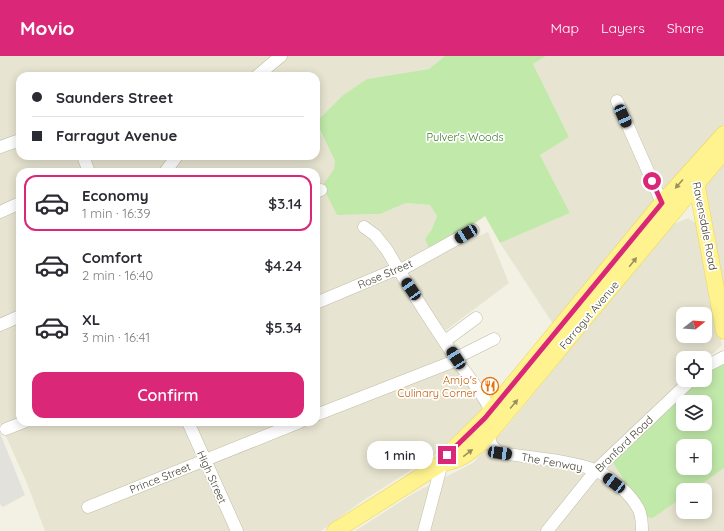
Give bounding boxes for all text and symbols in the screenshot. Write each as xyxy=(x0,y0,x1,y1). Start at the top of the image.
text: Movio xyxy=(20,16,74,40)
text: Map xyxy=(550,19,579,37)
text: Layers xyxy=(601,19,645,37)
text: Share xyxy=(667,19,704,37)
text: Saunders Street xyxy=(56,88,173,107)
car xyxy=(613,103,633,129)
text: Farragut Avenue xyxy=(56,126,177,145)
park label: Pulver's Woods xyxy=(426,130,504,144)
route start xyxy=(643,172,661,190)
one-way arrow xyxy=(675,178,684,189)
street label: Ravensdale Road xyxy=(690,181,720,271)
icon: car xyxy=(34,185,70,221)
text: Economy xyxy=(82,186,149,205)
text: $3.14 xyxy=(268,194,302,213)
text: 1 min · 16:39 xyxy=(82,205,150,221)
car xyxy=(453,223,479,245)
icon: car xyxy=(34,247,70,283)
text: Comfort xyxy=(82,248,143,267)
text: $4.24 xyxy=(264,256,302,275)
street label: Rose Street xyxy=(355,256,415,292)
one-way arrow xyxy=(629,256,638,267)
text: 2 min · 16:40 xyxy=(82,267,153,283)
car xyxy=(399,276,423,302)
street label: Farragut Avenue xyxy=(556,278,622,352)
north arrow xyxy=(676,307,712,343)
map controls xyxy=(676,307,712,519)
icon: car xyxy=(34,309,70,345)
text: XL xyxy=(82,310,100,329)
text: $5.34 xyxy=(265,318,302,337)
text: 3 min · 16:41 xyxy=(82,329,150,345)
car xyxy=(444,345,468,371)
button: locate xyxy=(676,351,712,387)
button: Confirm xyxy=(32,372,304,418)
place label: Amjo's Culinary Corner xyxy=(397,373,478,400)
restaurant icon: Amjo's Culinary Corner xyxy=(480,376,500,396)
button: layers xyxy=(676,395,712,431)
one-way arrow xyxy=(509,399,518,410)
street label: Branford Road xyxy=(592,413,656,475)
button: + xyxy=(676,439,712,475)
callout: 1 min xyxy=(367,441,433,469)
car xyxy=(487,445,513,461)
route end xyxy=(438,446,456,464)
text: 1 min xyxy=(384,447,416,463)
street label: High Street xyxy=(194,448,230,506)
one-way arrow xyxy=(463,449,474,457)
street label: The Fenway xyxy=(520,450,584,474)
street label: Prince Street xyxy=(127,459,193,497)
car xyxy=(601,471,627,495)
button: − xyxy=(676,483,712,519)

